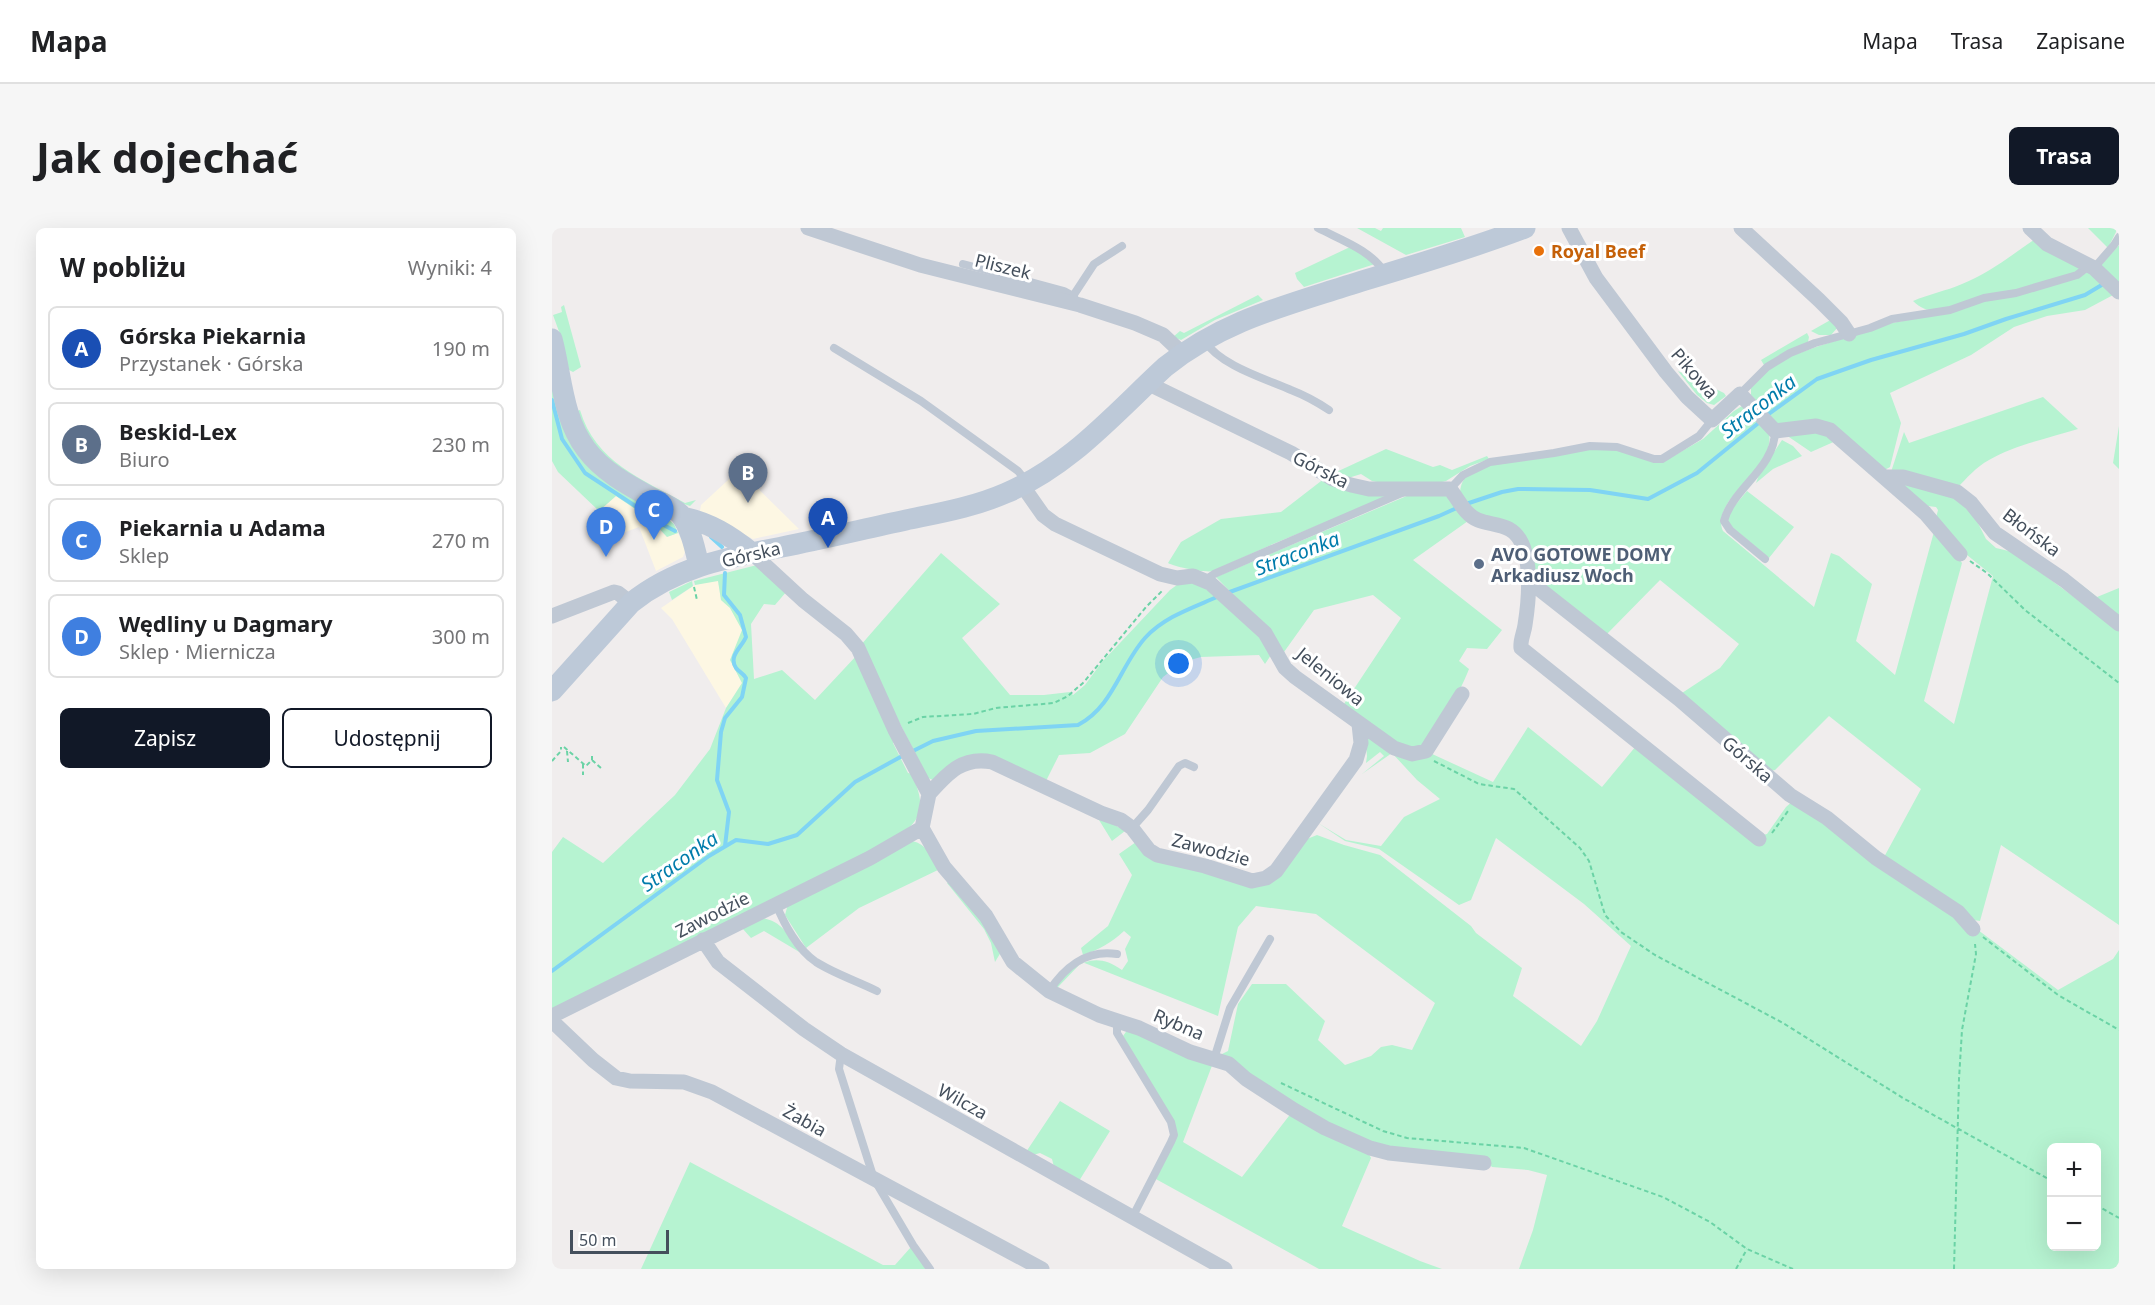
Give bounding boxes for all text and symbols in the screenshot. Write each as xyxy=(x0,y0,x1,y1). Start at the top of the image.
text: Mapa xyxy=(30,22,108,60)
text: Mapa xyxy=(1862,27,1918,55)
text: Trasa xyxy=(1951,27,2003,55)
text: Zapisane xyxy=(2036,27,2125,55)
button: Trasa xyxy=(2009,127,2119,185)
text: Jak dojechać xyxy=(36,128,298,185)
place label: Royal Beef xyxy=(1551,239,1646,263)
marker: Royal Beef xyxy=(1532,244,1546,258)
street label: Pliszek xyxy=(972,247,1034,285)
text: W pobliżu xyxy=(60,249,186,285)
text: Wyniki: 4 xyxy=(408,254,492,281)
text: Górska Piekarnia xyxy=(119,320,306,350)
text: A xyxy=(75,335,88,362)
text: 190 m xyxy=(432,335,490,362)
street label: Pikowa xyxy=(1666,343,1724,403)
text: Przystanek · Górska xyxy=(119,350,303,377)
water label: Straconka xyxy=(1715,368,1801,444)
text: Beskid-Lex xyxy=(119,416,237,446)
text: B xyxy=(75,431,88,458)
text: 230 m xyxy=(432,431,490,458)
street label: Górska xyxy=(1289,445,1353,493)
text: Biuro xyxy=(119,446,169,473)
pin: B xyxy=(728,454,768,503)
pin: C xyxy=(634,490,674,540)
pin: A xyxy=(808,498,848,548)
street label: Błońska xyxy=(1998,502,2066,562)
pin: D xyxy=(586,508,626,557)
text: Piekarnia u Adama xyxy=(119,512,326,542)
water label: Straconka xyxy=(1251,524,1343,582)
text: C xyxy=(75,527,88,554)
text: 270 m xyxy=(432,527,490,554)
street label: Górska xyxy=(719,536,783,572)
text: Sklep xyxy=(119,542,169,569)
place label: AVO GOTOWE DOMY Arkadiusz Woch xyxy=(1491,542,1673,587)
marker: AVO GOTOWE DOMY Arkadiusz Woch xyxy=(1472,557,1486,571)
text: Wędliny u Dagmary xyxy=(119,608,333,638)
text: D xyxy=(74,623,89,650)
text: 300 m xyxy=(432,623,490,650)
text: Sklep · Miernicza xyxy=(119,638,276,665)
street label: Jeleniowa xyxy=(1291,640,1370,711)
your location xyxy=(1164,649,1193,678)
button: Zapisz xyxy=(60,708,270,768)
button: Udostępnij xyxy=(282,708,492,768)
street label: Górska xyxy=(1718,730,1778,788)
water label: Straconka xyxy=(635,824,723,898)
street label: Zawodzie xyxy=(1169,827,1253,871)
street label: Zawodzie xyxy=(671,885,753,943)
street label: Rybna xyxy=(1150,1003,1208,1045)
street label: Wilcza xyxy=(934,1078,992,1124)
street label: Żabia xyxy=(779,1098,831,1142)
map controls xyxy=(2047,1143,2101,1251)
button: + xyxy=(2047,1143,2101,1197)
button: − xyxy=(2047,1197,2101,1251)
scale bar xyxy=(570,1227,669,1254)
text: 50 m xyxy=(579,1229,616,1251)

